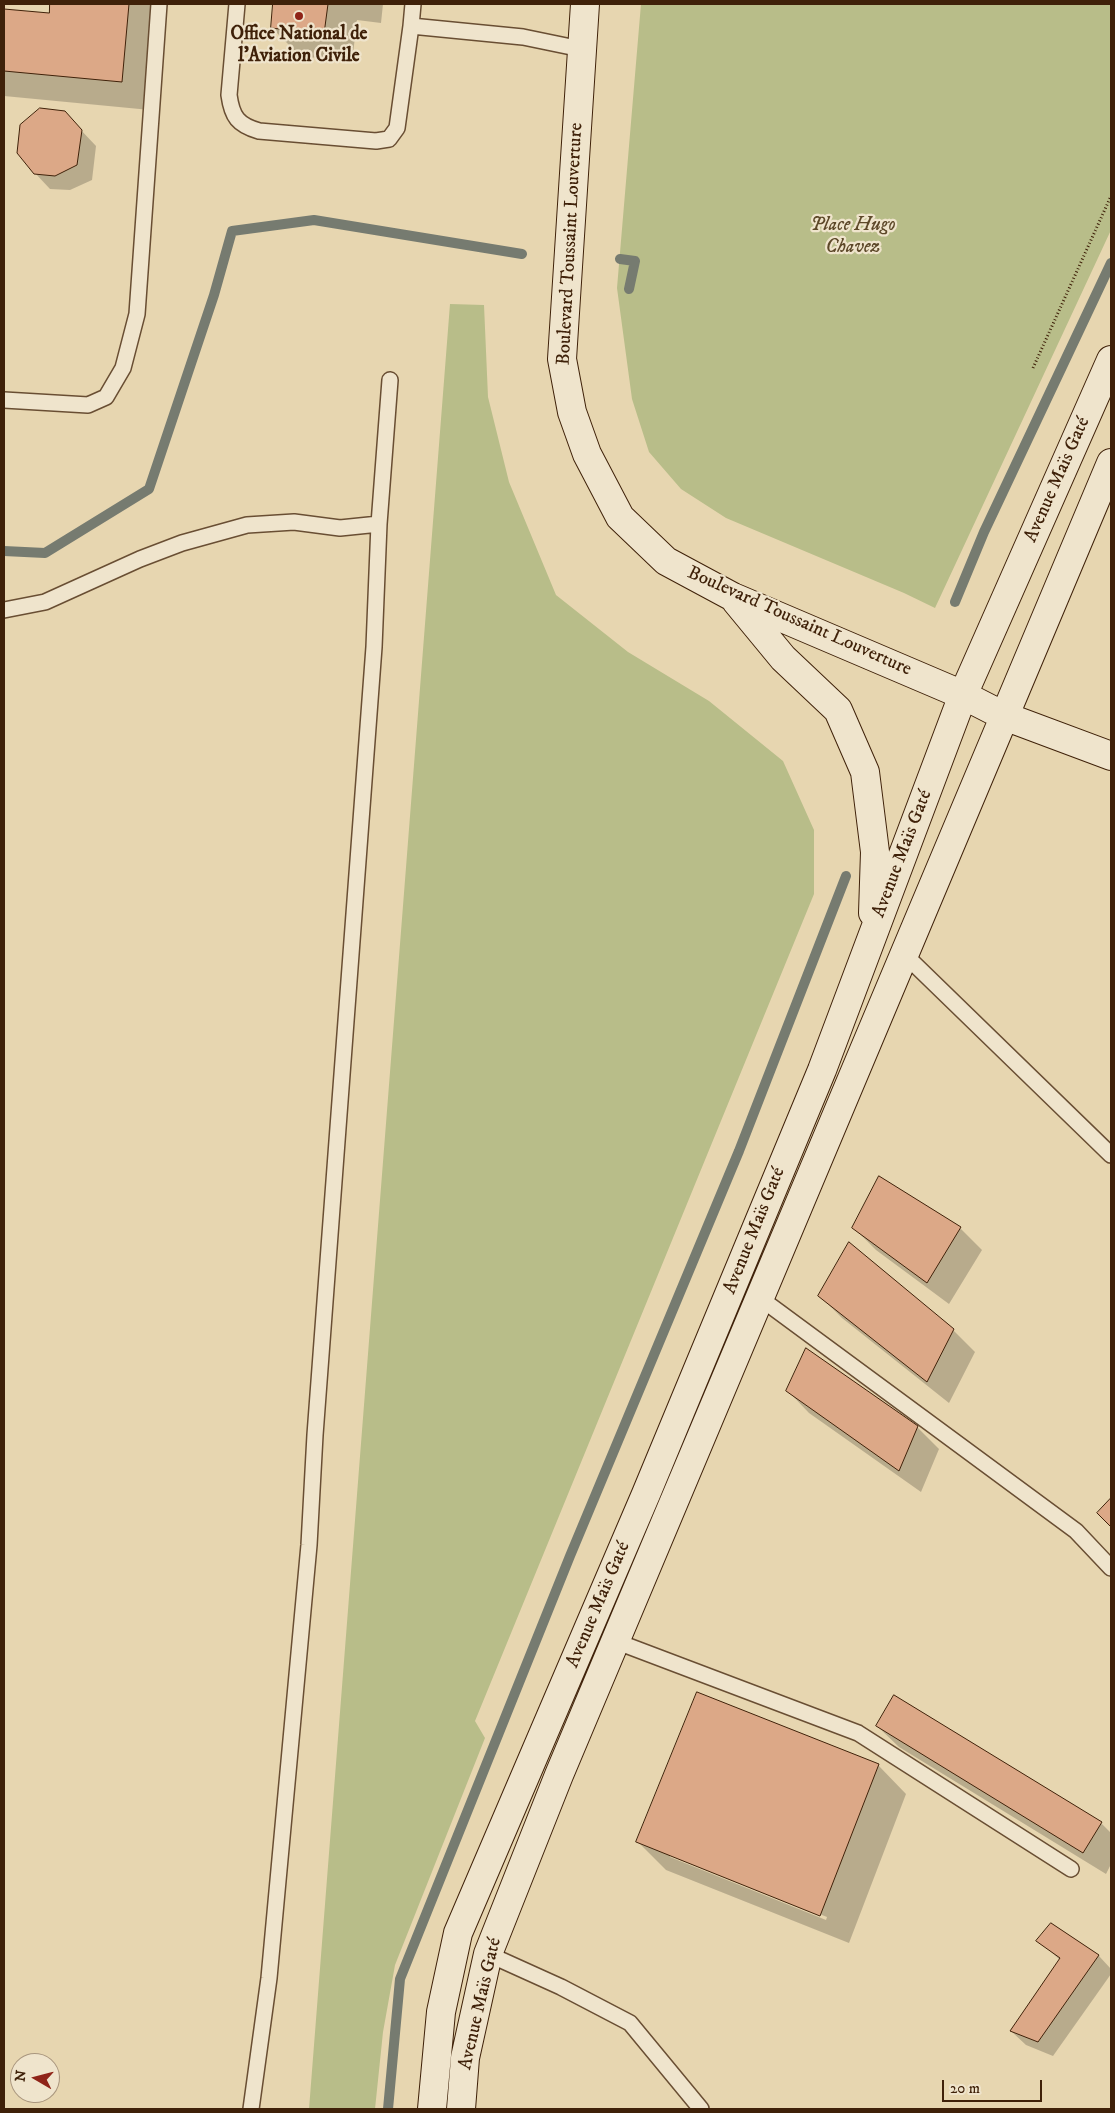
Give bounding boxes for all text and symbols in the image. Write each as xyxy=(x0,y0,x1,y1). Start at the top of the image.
marker: Office National de l'Aviation Civile xyxy=(293,10,305,22)
place label: Office National de l'Aviation Civile xyxy=(231,24,367,68)
street label: Boulevard Toussaint Louverture xyxy=(553,122,589,366)
park label: Place Hugo Chavez xyxy=(810,215,896,259)
street label: Avenue Maïs Gaté xyxy=(1020,414,1096,546)
street label: Boulevard Toussaint Louverture xyxy=(683,562,915,682)
street label: Avenue Maïs Gaté xyxy=(868,787,938,921)
street label: Avenue Maïs Gaté xyxy=(719,1164,791,1298)
street label: Avenue Maïs Gaté xyxy=(562,1538,636,1672)
street label: Avenue Maïs Gaté xyxy=(455,1936,507,2072)
north arrow xyxy=(10,2053,60,2103)
text: N xyxy=(11,2069,31,2083)
scale bar xyxy=(945,2070,1045,2102)
text: 20 m xyxy=(950,2079,980,2098)

